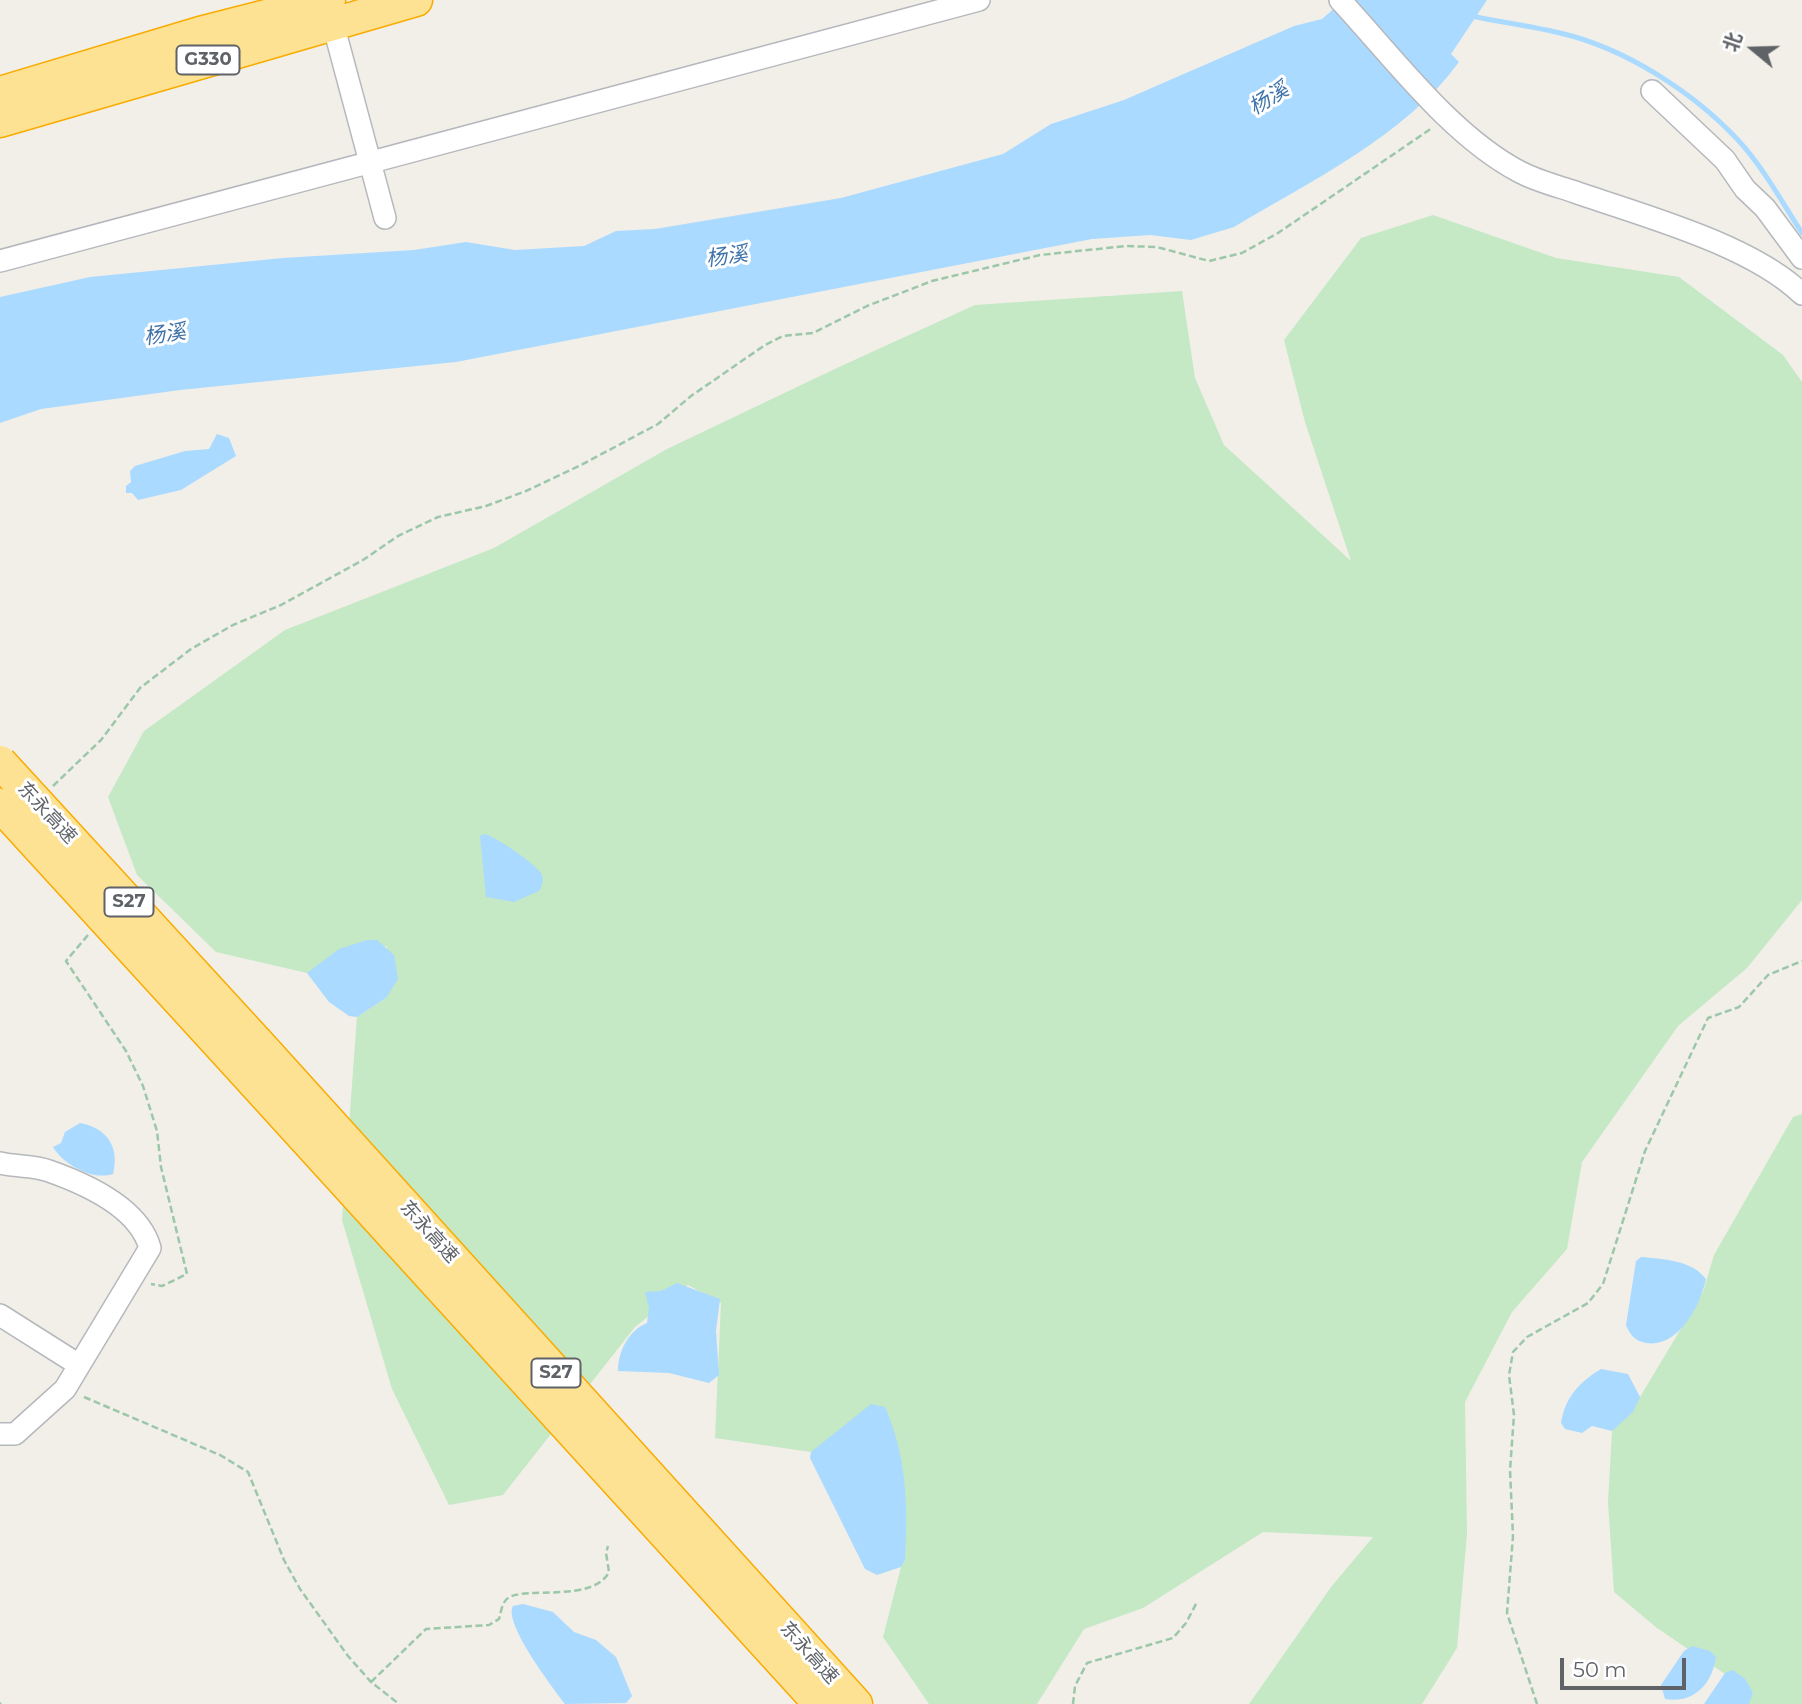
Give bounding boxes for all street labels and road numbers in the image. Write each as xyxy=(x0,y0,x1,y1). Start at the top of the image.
road number: G330 xyxy=(176,46,240,74)
street label: 东永高速 xyxy=(13,777,81,849)
road number: S27 xyxy=(104,888,154,917)
street label: 东永高速 xyxy=(395,1196,463,1268)
road number: S27 xyxy=(532,1358,580,1388)
street label: 东永高速 xyxy=(775,1617,843,1689)

